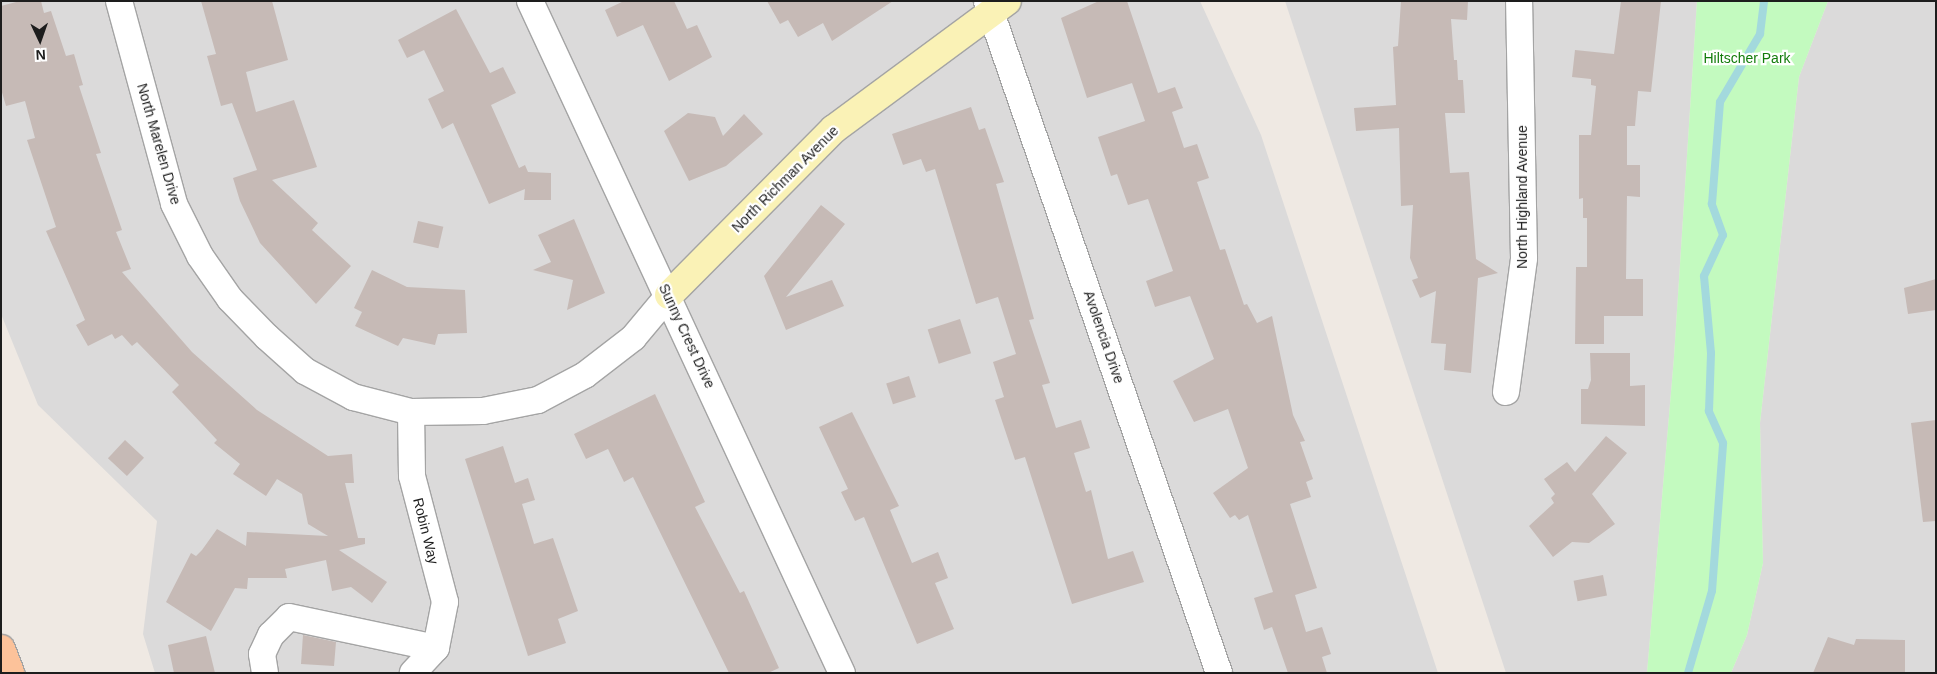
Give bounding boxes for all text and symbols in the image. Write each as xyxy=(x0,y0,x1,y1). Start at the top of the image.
north arrow xyxy=(15,15,65,65)
text: N xyxy=(35,47,46,63)
park label: Hiltscher Park xyxy=(1703,50,1791,66)
street label: North Marelen Drive xyxy=(134,81,184,207)
street label: North Richman Avenue xyxy=(728,122,842,236)
street label: North Highland Avenue xyxy=(1514,125,1530,269)
street label: Sunny Crest Drive xyxy=(655,281,719,391)
street label: Avolencia Drive xyxy=(1080,288,1128,386)
street label: Robin Way xyxy=(410,496,442,566)

